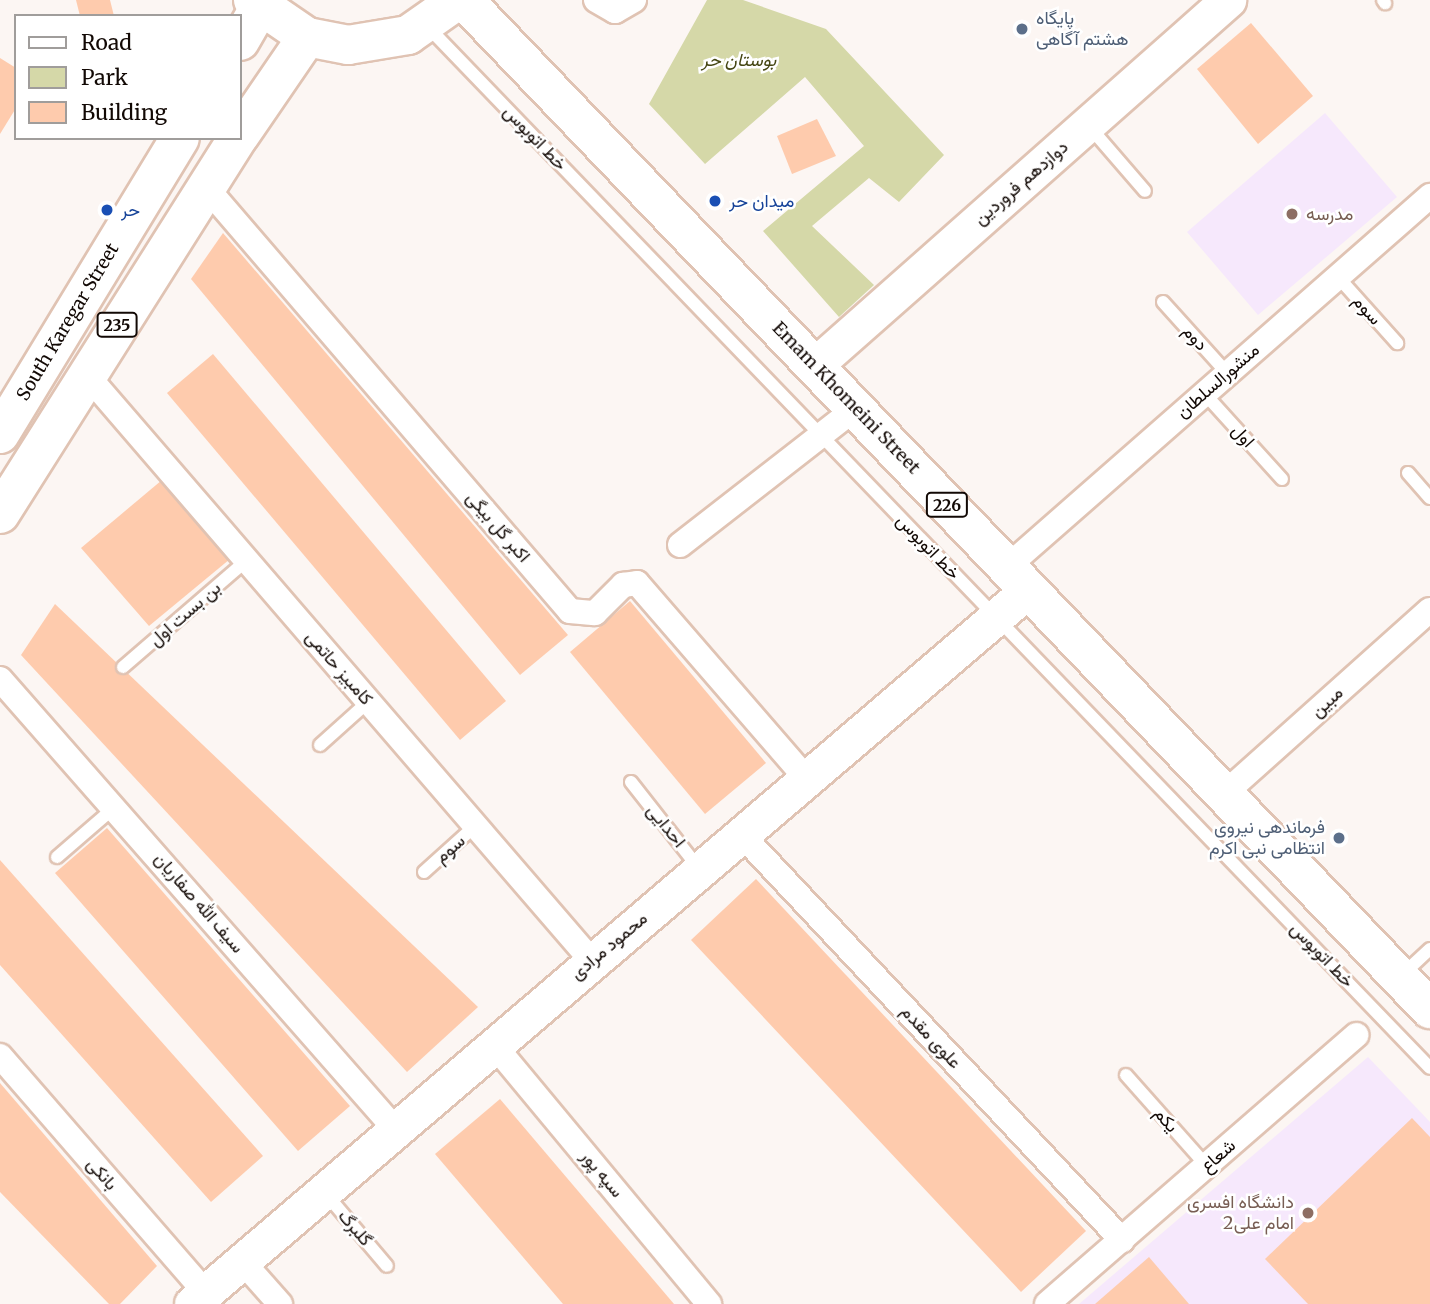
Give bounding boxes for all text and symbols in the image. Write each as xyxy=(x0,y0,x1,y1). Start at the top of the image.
place label: پایگاه هشتم آگاهی xyxy=(1036,8,1129,50)
legend xyxy=(14,14,242,140)
marker: پایگاه هشتم آگاهی xyxy=(1014,21,1030,37)
text: Road xyxy=(81,29,132,56)
park label: بوستان حر xyxy=(702,49,776,71)
text: Park xyxy=(81,64,128,91)
text: Building xyxy=(81,99,167,126)
street label: خط اتوبوس xyxy=(499,101,571,175)
street label: دوازدهم فروردین xyxy=(969,136,1073,230)
place label: میدان حر xyxy=(729,190,794,212)
marker: میدان حر xyxy=(707,193,723,209)
place label: حر xyxy=(121,199,140,221)
marker: حر xyxy=(99,202,115,218)
place label: مدرسه xyxy=(1306,203,1353,225)
marker: مدرسه xyxy=(1284,206,1300,222)
street label: South Karegar Street xyxy=(12,239,124,405)
street label: سوم xyxy=(1348,291,1386,329)
road number: 235 xyxy=(96,312,138,338)
street label: Emam Khomeini Street xyxy=(768,318,924,478)
street label: دوم xyxy=(1178,321,1212,355)
street label: منشورالسلطان xyxy=(1172,339,1264,423)
street label: اول xyxy=(1227,420,1259,452)
street label: اکبر گل بیگی xyxy=(461,487,535,567)
road number: 226 xyxy=(924,492,970,518)
street label: خط اتوبوس xyxy=(892,510,964,584)
street label: بن بست اول xyxy=(145,577,225,651)
street label: کامبیز حاتمی xyxy=(301,626,377,710)
street label: مبین xyxy=(1306,682,1348,722)
street label: احدایی xyxy=(642,800,690,852)
place label: فرماندهی نیروی انتظامی نبی اکرم xyxy=(1209,817,1325,860)
street label: سوم xyxy=(430,830,470,868)
marker: فرماندهی نیروی انتظامی نبی اکرم xyxy=(1331,830,1347,846)
street label: سیف الله صفاریان xyxy=(150,848,248,958)
street label: محمود مرادی xyxy=(566,908,652,984)
street label: خط اتوبوس xyxy=(1286,918,1358,992)
street label: علوی مقدم xyxy=(896,1001,966,1073)
street label: یکم xyxy=(1149,1103,1183,1137)
street label: شعاع xyxy=(1196,1135,1240,1177)
street label: سپه پور xyxy=(576,1146,628,1202)
street label: بانکی xyxy=(82,1153,122,1195)
place label: دانشگاه افسری امام علی2 xyxy=(1187,1192,1294,1234)
street label: گلبرگ xyxy=(333,1205,377,1251)
marker: دانشگاه افسری امام علی2 xyxy=(1300,1205,1316,1221)

